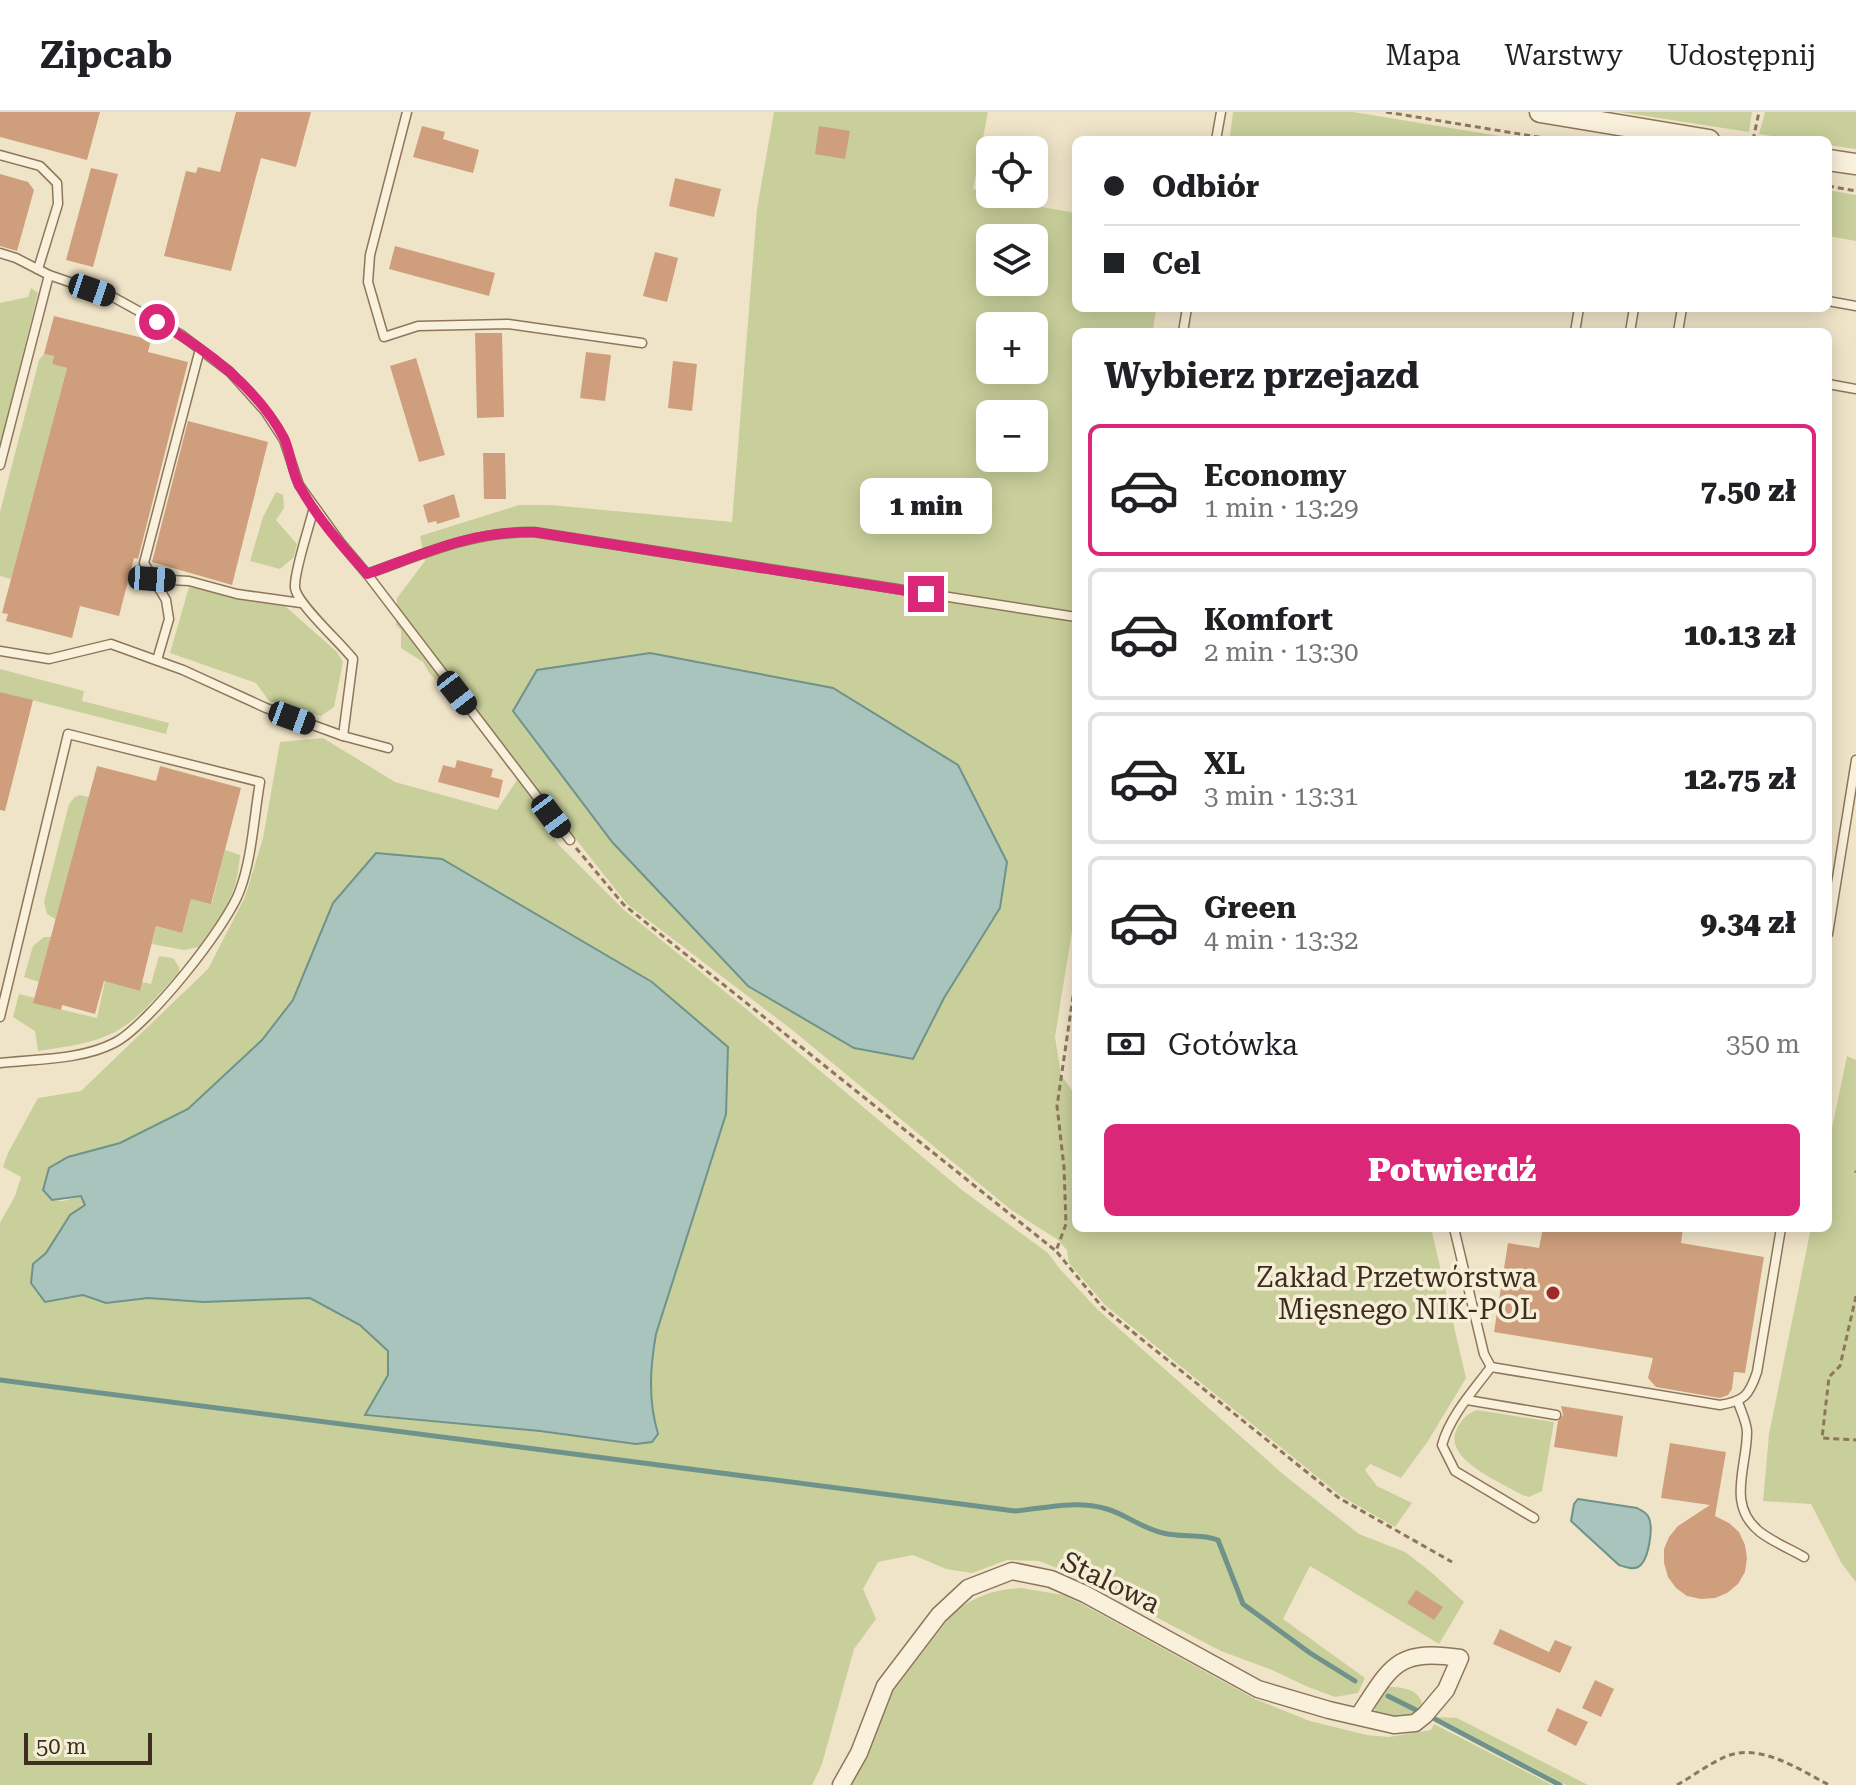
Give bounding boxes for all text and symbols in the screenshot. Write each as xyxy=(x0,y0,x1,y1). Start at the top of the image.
text: Zipcab xyxy=(40,33,172,77)
text: Mapa xyxy=(1386,39,1460,72)
text: Warstwy xyxy=(1504,39,1623,72)
text: Udostępnij xyxy=(1667,39,1816,72)
map controls xyxy=(976,136,1048,472)
button: locate xyxy=(976,136,1048,208)
text: Odbiór xyxy=(1152,169,1259,204)
button: layers xyxy=(976,224,1048,296)
text: Cel xyxy=(1152,246,1201,281)
car xyxy=(65,271,119,309)
route start xyxy=(139,304,175,340)
button: + xyxy=(976,312,1048,384)
text: Wybierz przejazd xyxy=(1104,355,1419,397)
button: − xyxy=(976,400,1048,472)
icon: car xyxy=(1108,454,1180,526)
text: Economy xyxy=(1204,458,1346,493)
text: 7.50 zł xyxy=(1700,473,1796,508)
callout: 1 min xyxy=(860,478,992,534)
text: 1 min xyxy=(889,491,963,521)
text: 1 min · 13:29 xyxy=(1204,493,1359,523)
car xyxy=(127,565,177,593)
route end xyxy=(908,576,944,612)
icon: car xyxy=(1108,598,1180,670)
text: Komfort xyxy=(1204,602,1333,637)
text: 10.13 zł xyxy=(1683,617,1796,652)
text: 2 min · 13:30 xyxy=(1204,637,1359,667)
car xyxy=(433,667,481,719)
car xyxy=(265,699,319,737)
icon: car xyxy=(1108,742,1180,814)
text: XL xyxy=(1204,746,1245,781)
text: 12.75 zł xyxy=(1683,761,1796,796)
text: 3 min · 13:31 xyxy=(1204,781,1359,811)
car xyxy=(527,790,575,842)
icon: car xyxy=(1108,886,1180,958)
text: Green xyxy=(1204,890,1296,925)
text: 9.34 zł xyxy=(1700,905,1796,940)
text: 4 min · 13:32 xyxy=(1204,925,1359,955)
icon: cash xyxy=(1104,1022,1148,1066)
text: Gotówka xyxy=(1168,1027,1298,1062)
text: 350 m xyxy=(1726,1029,1800,1059)
button: Potwierdź xyxy=(1104,1124,1800,1216)
place label: Zakład Przetwórstwa Mięsnego NIK-POL xyxy=(1256,1261,1537,1326)
marker: Zakład Przetwórstwa Mięsnego NIK-POL xyxy=(1544,1284,1562,1302)
street label: Stalowa xyxy=(1056,1544,1166,1621)
scale bar xyxy=(24,1729,152,1765)
text: 50 m xyxy=(36,1734,86,1759)

